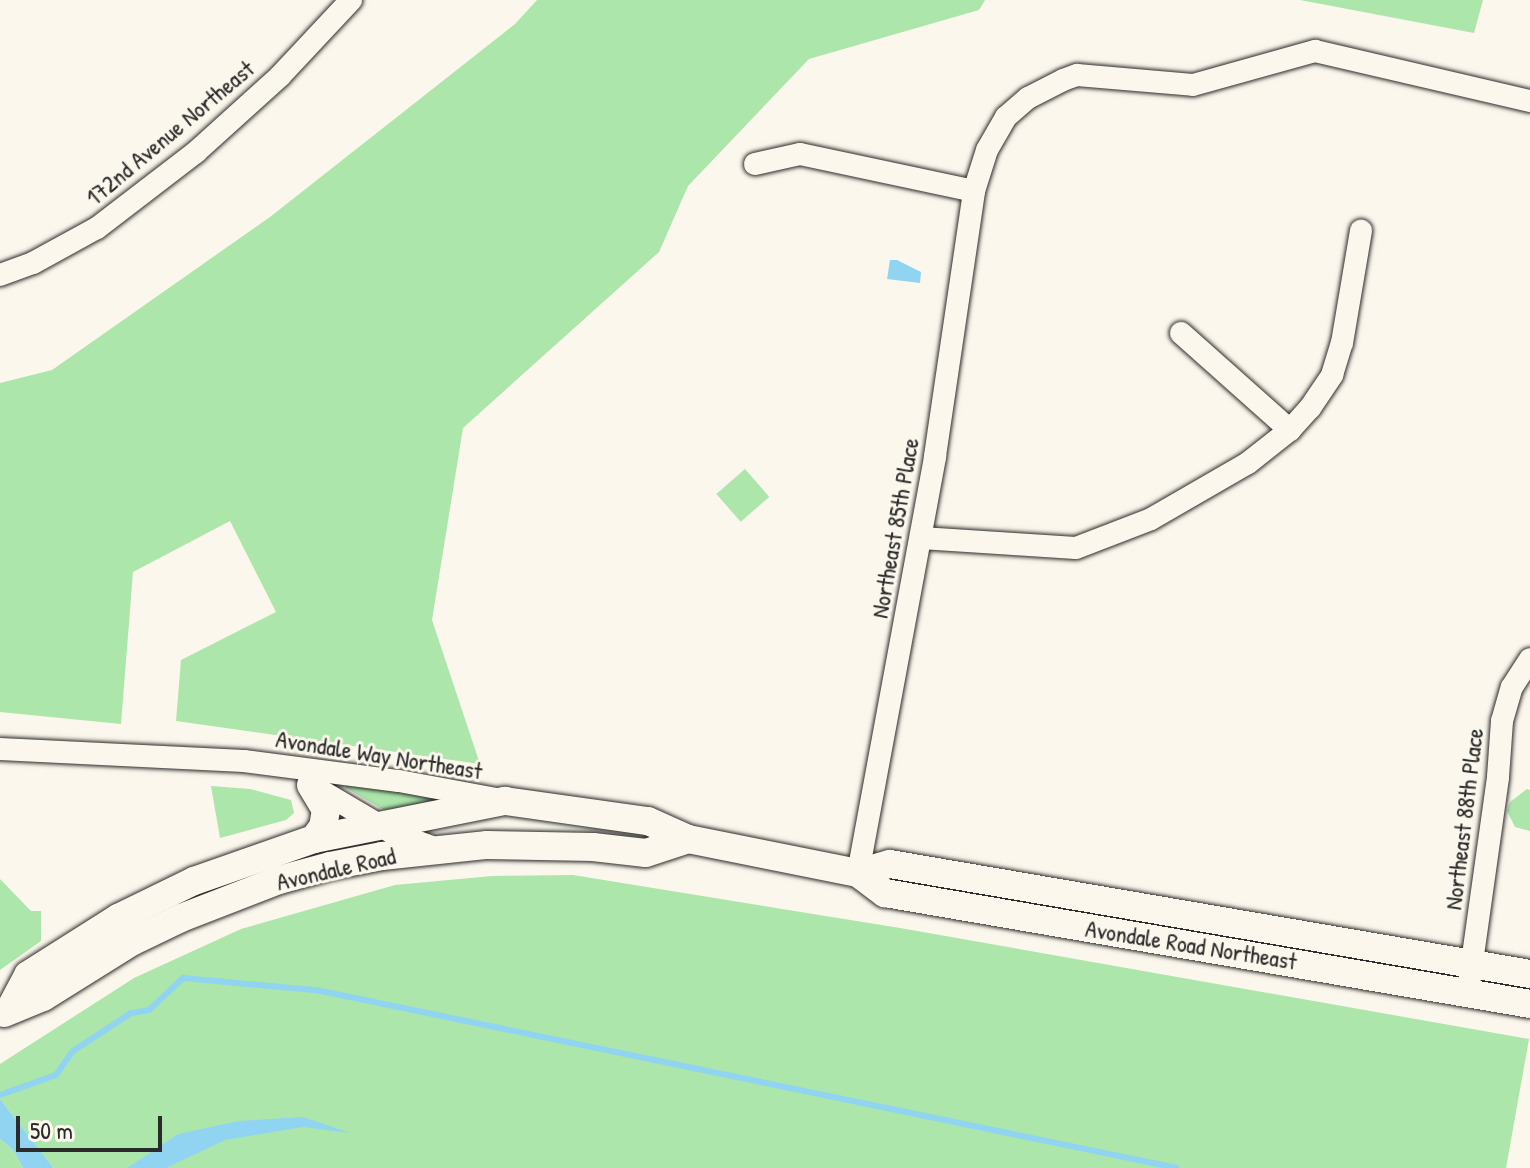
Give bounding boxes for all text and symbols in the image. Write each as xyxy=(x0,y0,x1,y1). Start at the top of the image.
street label: 172nd Avenue Northeast xyxy=(80,54,260,212)
street label: Northeast 85th Place xyxy=(865,436,925,620)
street label: Avondale Way Northeast xyxy=(274,724,484,786)
street label: Northeast 88th Place xyxy=(1439,727,1489,911)
street label: Avondale Road xyxy=(274,841,398,897)
street label: Avondale Road Northeast xyxy=(1083,914,1299,976)
scale bar xyxy=(20,1100,166,1150)
text: 50 m xyxy=(30,1114,73,1146)

